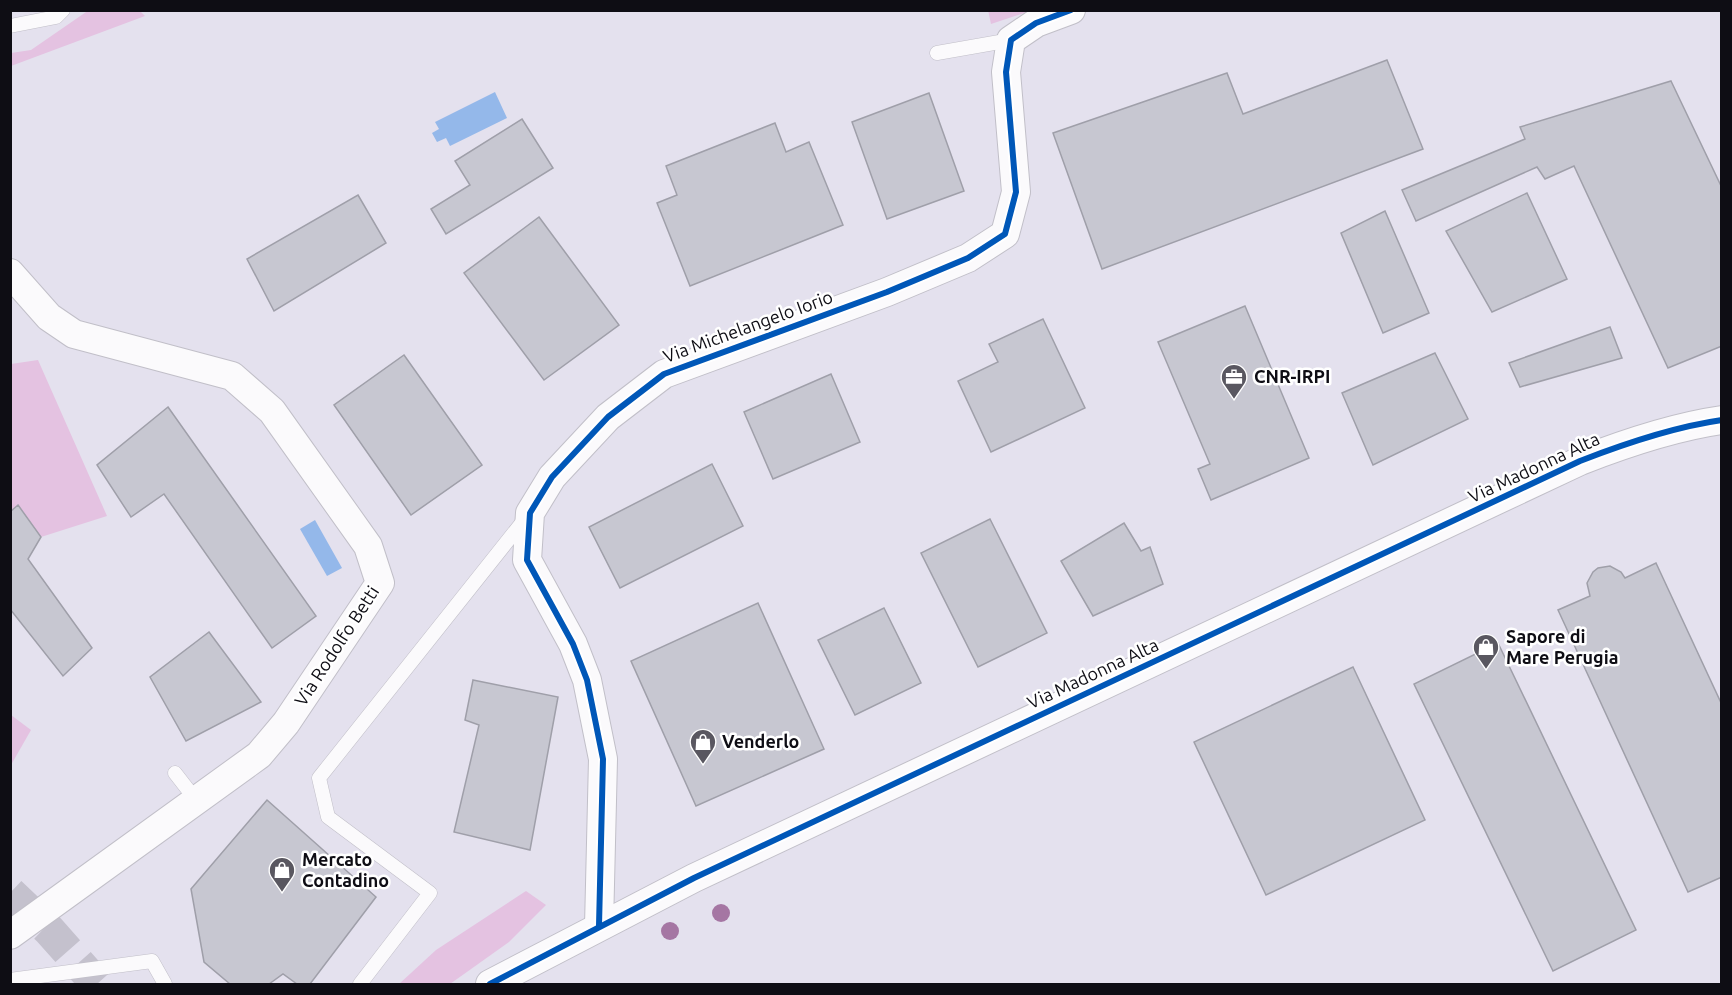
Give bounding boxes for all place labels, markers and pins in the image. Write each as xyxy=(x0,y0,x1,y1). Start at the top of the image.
office icon: CNR-IRPI xyxy=(1219,362,1249,400)
place label: CNR-IRPI xyxy=(1254,366,1330,386)
place label: Sapore di Mare Perugia xyxy=(1506,626,1618,667)
shop icon: Sapore di Mare Perugia xyxy=(1471,632,1501,670)
shop icon: Venderlo xyxy=(688,727,718,765)
place label: Venderlo xyxy=(722,731,799,751)
place label: Mercato Contadino xyxy=(302,849,389,890)
shop icon: Mercato Contadino xyxy=(267,855,297,893)

